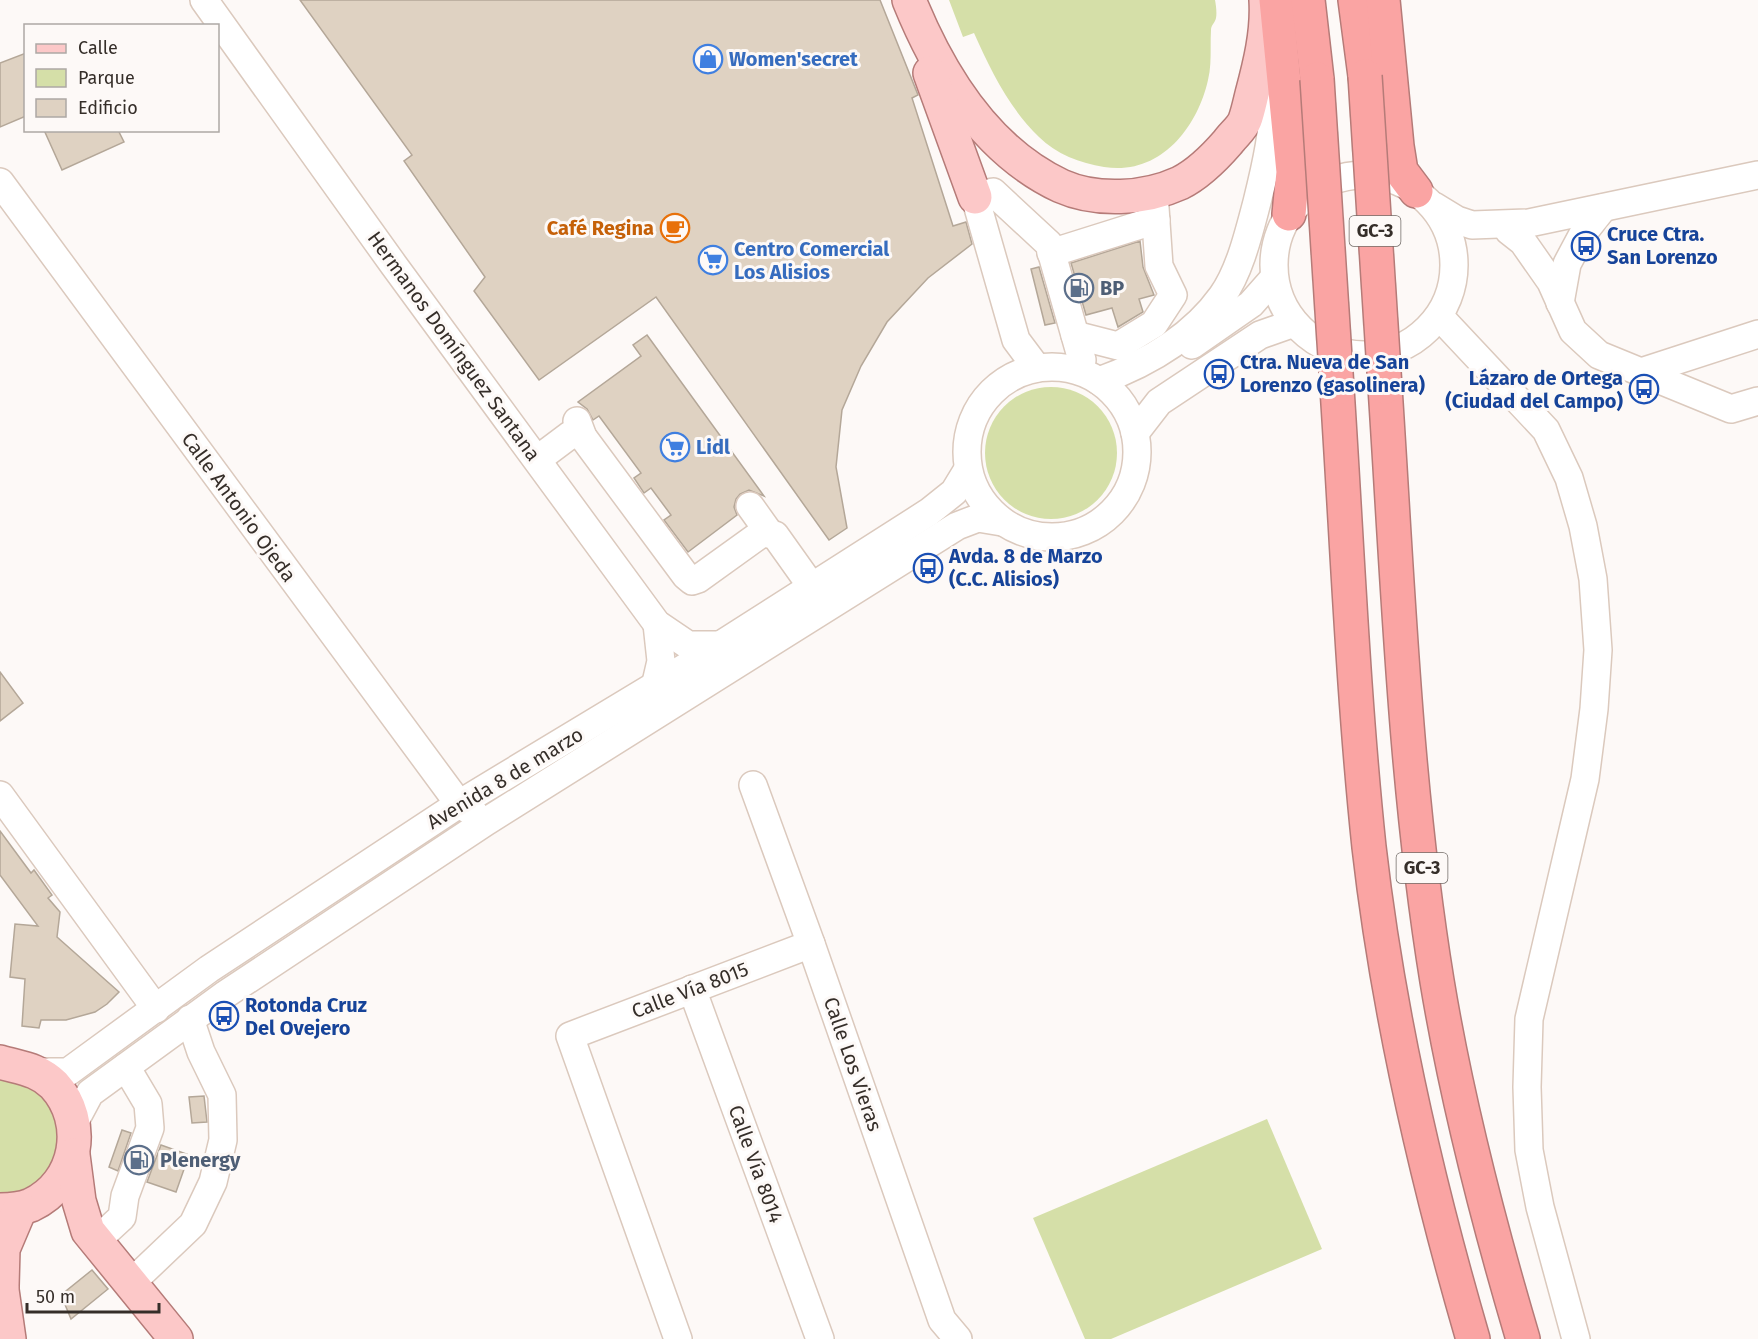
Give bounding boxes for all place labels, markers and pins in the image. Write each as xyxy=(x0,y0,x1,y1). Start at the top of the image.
shop icon: Women'secret xyxy=(692,43,724,75)
place label: Women'secret xyxy=(729,47,858,71)
cafe icon: Café Regina xyxy=(659,212,691,244)
place label: Café Regina xyxy=(547,216,654,240)
place label: Cruce Ctra. San Lorenzo xyxy=(1607,222,1718,269)
bus stop icon: Cruce Ctra. San Lorenzo xyxy=(1570,230,1602,262)
place label: Centro Comercial Los Alisios xyxy=(734,237,889,284)
supermarket icon: Centro Comercial Los Alisios xyxy=(697,244,729,276)
fuel station icon: BP xyxy=(1063,272,1095,304)
place label: BP xyxy=(1100,276,1124,300)
place label: Ctra. Nueva de San Lorenzo (gasolinera) xyxy=(1240,350,1425,397)
bus stop icon: Ctra. Nueva de San Lorenzo (gasolinera) xyxy=(1203,358,1235,390)
place label: Lázaro de Ortega (Ciudad del Campo) xyxy=(1445,366,1623,413)
bus stop icon: Lázaro de Ortega (Ciudad del Campo) xyxy=(1628,373,1660,405)
supermarket icon: Lidl xyxy=(659,431,691,463)
place label: Lidl xyxy=(696,435,730,459)
place label: Avda. 8 de Marzo (C.C. Alisios) xyxy=(948,544,1103,591)
bus stop icon: Avda. 8 de Marzo (C.C. Alisios) xyxy=(912,552,944,584)
place label: Rotonda Cruz Del Ovejero xyxy=(245,993,367,1040)
bus stop icon: Rotonda Cruz Del Ovejero xyxy=(208,1000,240,1032)
fuel station icon: Plenergy xyxy=(123,1144,155,1176)
place label: Plenergy xyxy=(160,1148,241,1172)

